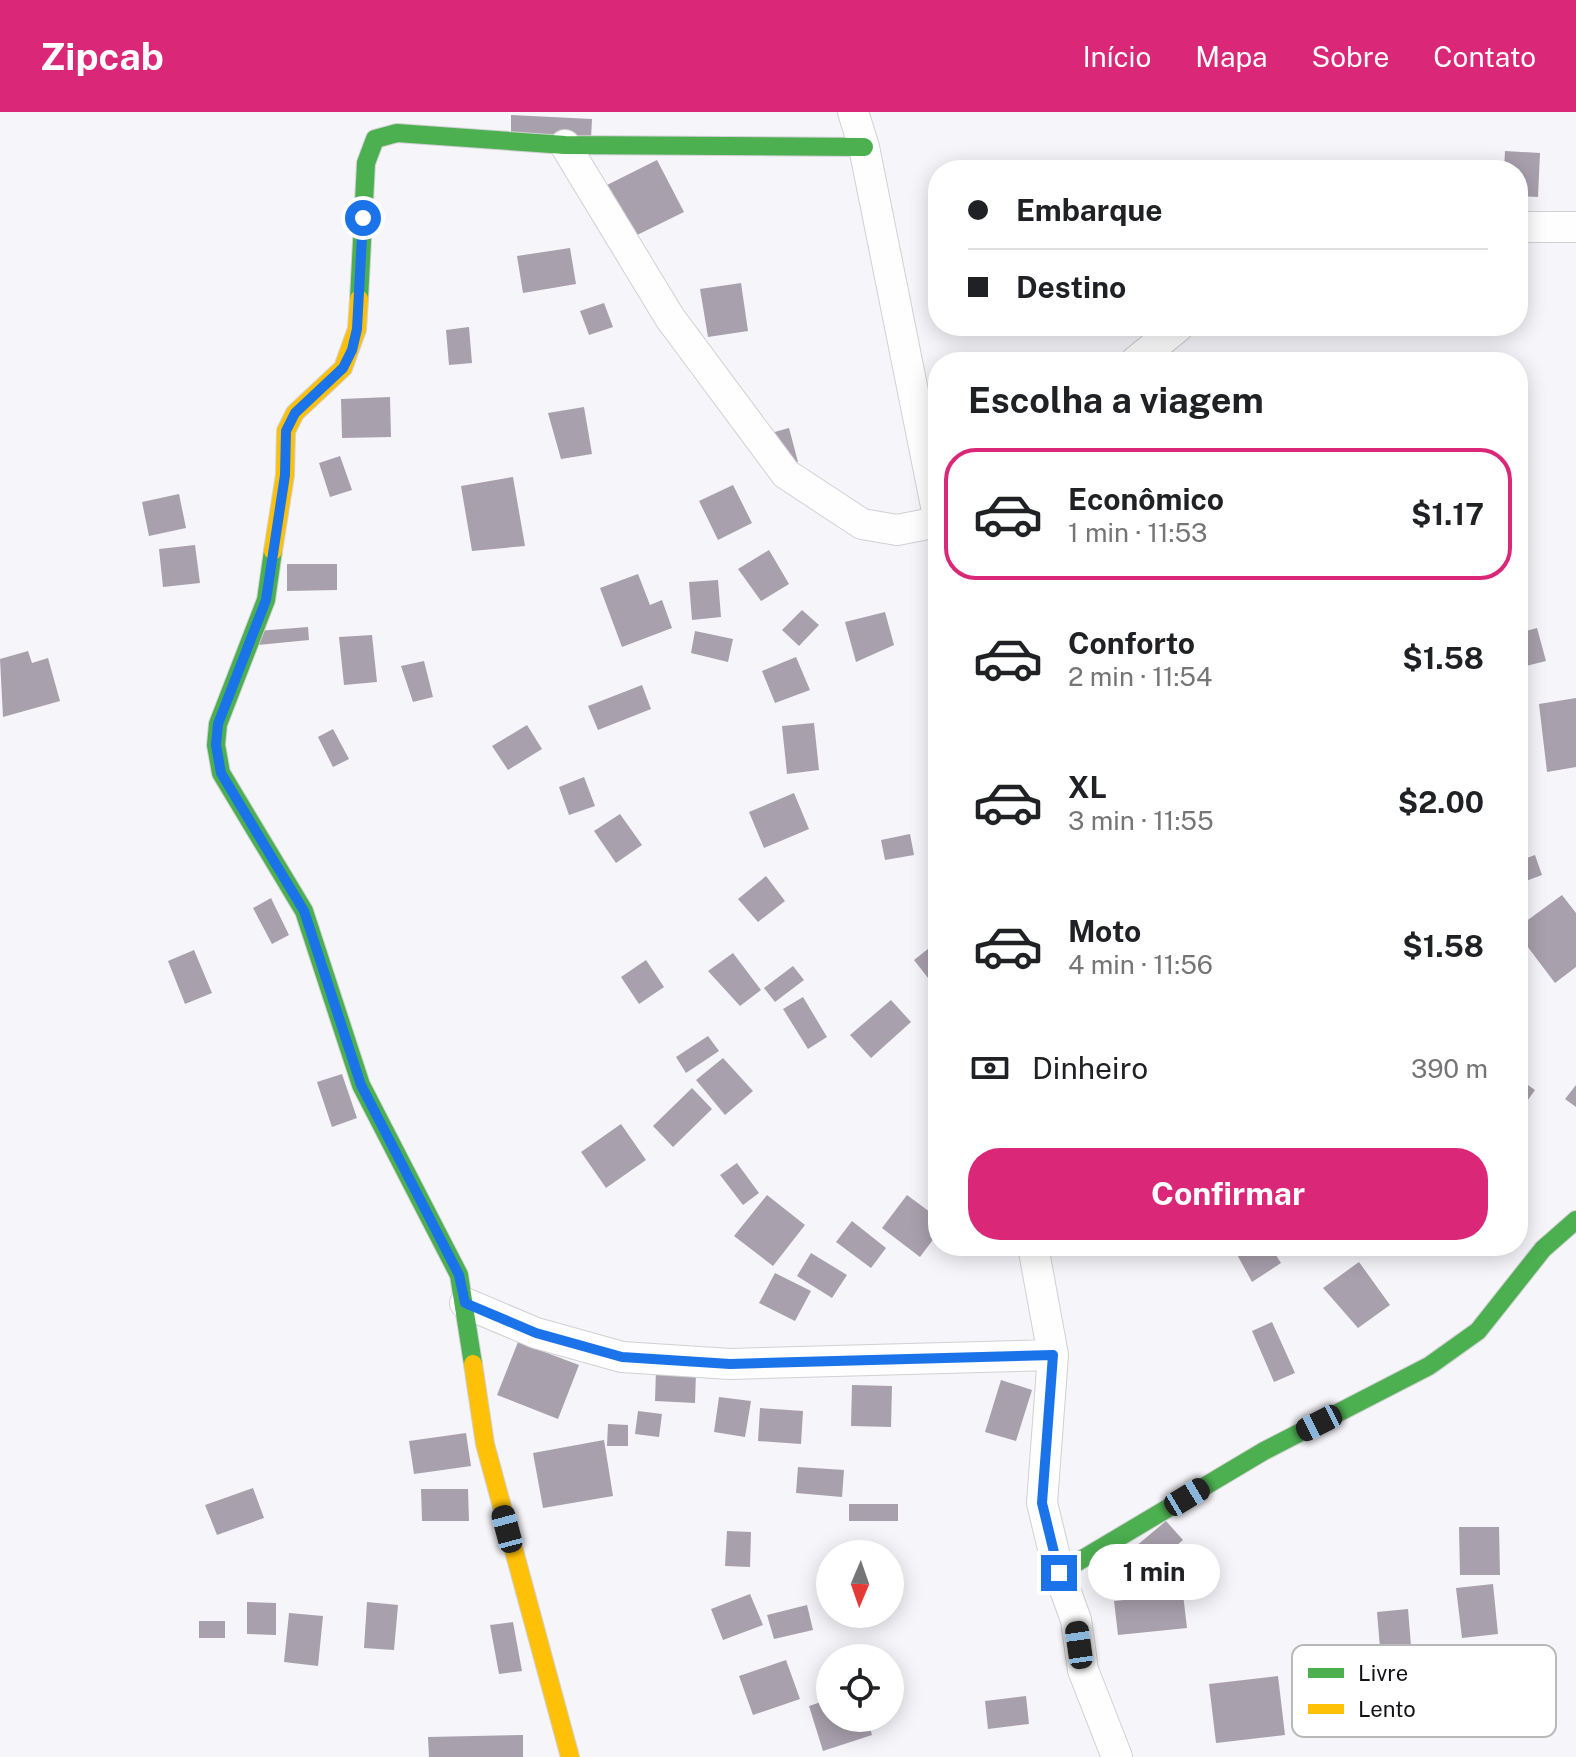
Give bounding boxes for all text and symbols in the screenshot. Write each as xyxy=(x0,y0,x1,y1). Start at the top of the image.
text: Zipcab xyxy=(40,34,164,79)
text: Início xyxy=(1083,40,1151,73)
text: Mapa xyxy=(1195,40,1267,73)
text: Sobre xyxy=(1311,40,1389,73)
text: Contato xyxy=(1433,40,1536,73)
text: Embarque xyxy=(1016,192,1163,228)
route start xyxy=(345,200,381,236)
text: Destino xyxy=(1016,269,1126,305)
text: Escolha a viagem xyxy=(968,379,1264,421)
icon: car xyxy=(972,478,1044,550)
text: Econômico xyxy=(1068,481,1224,517)
text: $1.17 xyxy=(1411,496,1484,532)
text: 1 min · 11:53 xyxy=(1068,517,1208,548)
icon: car xyxy=(972,622,1044,694)
text: Conforto xyxy=(1068,625,1195,661)
text: $1.58 xyxy=(1402,640,1484,676)
text: 2 min · 11:54 xyxy=(1068,661,1212,692)
icon: car xyxy=(972,766,1044,838)
text: XL xyxy=(1068,769,1107,805)
text: $2.00 xyxy=(1398,784,1484,820)
text: 3 min · 11:55 xyxy=(1068,805,1214,836)
icon: car xyxy=(972,910,1044,982)
text: Moto xyxy=(1068,913,1141,949)
text: $1.58 xyxy=(1402,928,1484,964)
text: 4 min · 11:56 xyxy=(1068,949,1213,980)
icon: cash xyxy=(968,1046,1012,1090)
text: Dinheiro xyxy=(1032,1050,1148,1086)
text: 390 m xyxy=(1411,1053,1488,1084)
button: Confirmar xyxy=(968,1148,1488,1240)
car xyxy=(1292,1401,1346,1445)
car xyxy=(1160,1474,1214,1520)
car xyxy=(489,1503,525,1555)
north arrow xyxy=(816,1540,904,1628)
map controls xyxy=(816,1540,904,1732)
callout: 1 min xyxy=(1087,1545,1219,1601)
route end xyxy=(1041,1555,1077,1591)
text: 1 min xyxy=(1123,1556,1185,1587)
car xyxy=(1064,1620,1094,1670)
button: locate xyxy=(816,1644,904,1732)
legend xyxy=(1292,1645,1556,1737)
text: Livre xyxy=(1358,1660,1408,1686)
text: Lento xyxy=(1358,1696,1416,1722)

